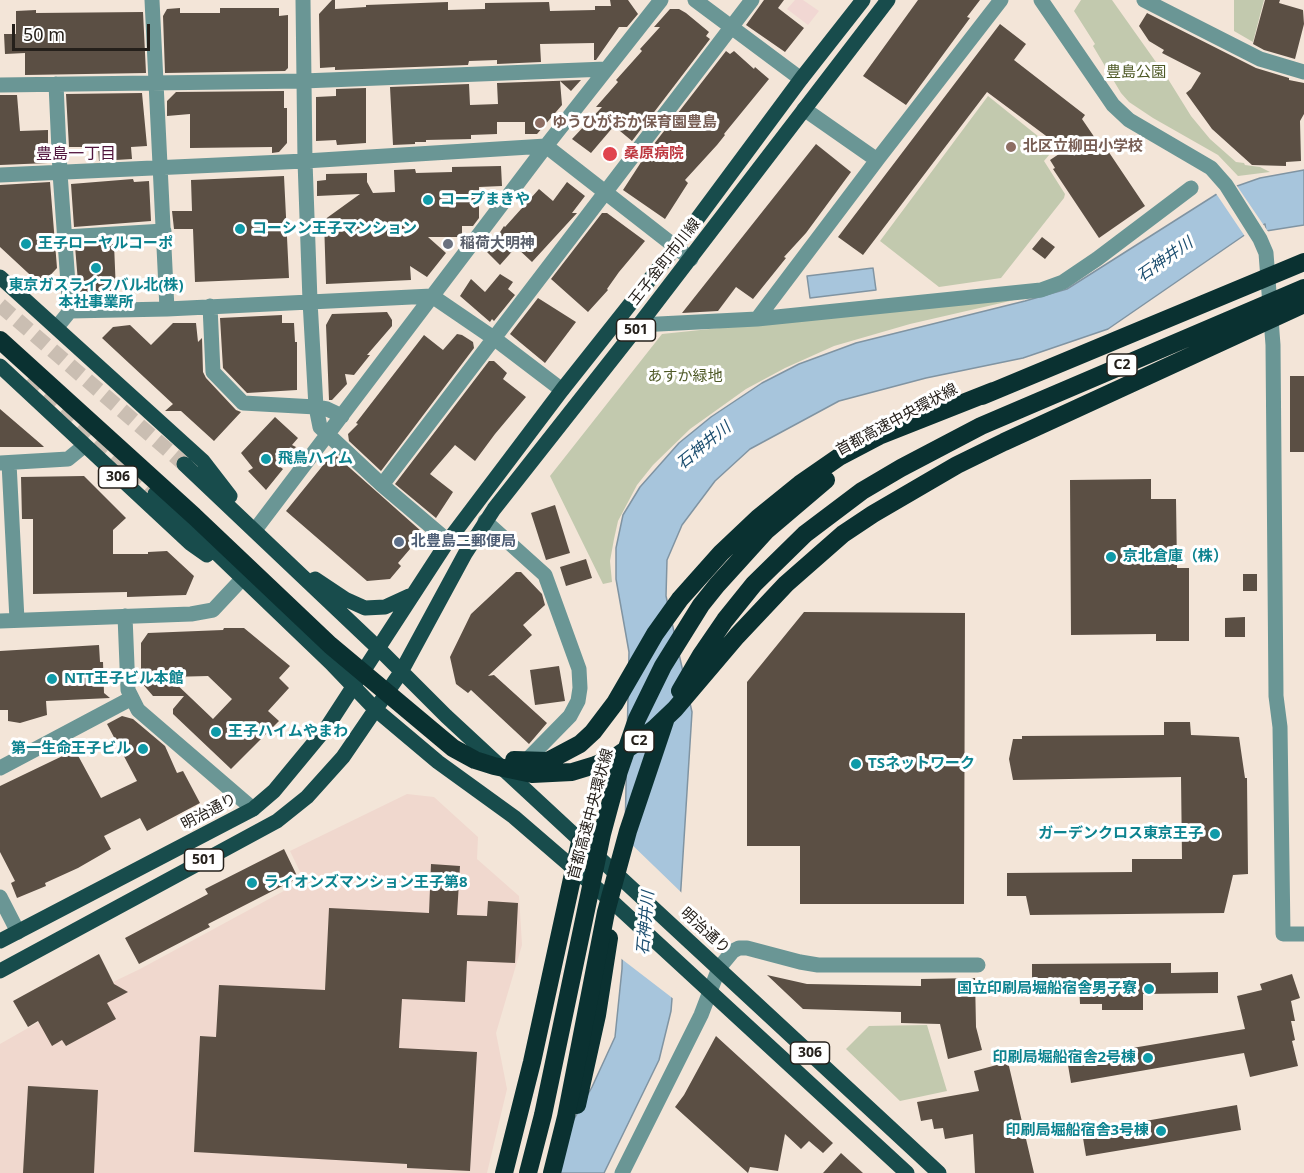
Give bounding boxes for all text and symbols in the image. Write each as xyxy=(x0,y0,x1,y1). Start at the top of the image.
scale bar xyxy=(15,12,153,50)
text: 50 m xyxy=(23,22,65,46)
park label: 豊島公園 xyxy=(1106,64,1166,82)
place label: ゆうひがおか保育園豊島 xyxy=(552,114,717,132)
marker: ゆうひがおか保育園豊島 xyxy=(533,116,547,130)
place label: 北区立柳田小学校 xyxy=(1023,138,1143,156)
marker: 北区立柳田小学校 xyxy=(1004,140,1018,154)
district label: 豊島一丁目 xyxy=(36,144,116,164)
marker: 桑原病院 xyxy=(601,145,619,163)
place label: 桑原病院 xyxy=(624,145,684,163)
place label: コープまきや xyxy=(440,191,530,209)
marker: コープまきや xyxy=(421,193,435,207)
street label: 王子金町市川線 xyxy=(626,215,704,309)
place label: コーシン王子マンション xyxy=(252,220,417,238)
marker: コーシン王子マンション xyxy=(233,222,247,236)
water label: 石神井川 xyxy=(1133,234,1197,286)
place label: 王子ローヤルコーポ xyxy=(38,235,173,253)
place label: 稲荷大明神 xyxy=(460,235,535,253)
marker: 王子ローヤルコーポ xyxy=(19,237,33,251)
marker: 稲荷大明神 xyxy=(441,237,455,251)
marker: 東京ガスライフバル北(株) 本社事業所 xyxy=(89,261,103,275)
place label: 東京ガスライフバル北(株) 本社事業所 xyxy=(8,277,184,312)
road number: 501 xyxy=(616,319,656,341)
road number: C2 xyxy=(1107,354,1137,376)
park label: あすか緑地 xyxy=(648,368,722,386)
street label: 首都高速中央環状線 xyxy=(833,380,961,460)
water label: 石神井川 xyxy=(673,418,735,474)
place label: 飛鳥ハイム xyxy=(278,450,353,468)
marker: 飛鳥ハイム xyxy=(259,452,273,466)
road number: 306 xyxy=(98,466,138,488)
place label: 北豊島二郵便局 xyxy=(411,533,516,551)
marker: 北豊島二郵便局 xyxy=(392,535,406,549)
place label: 京北倉庫（株） xyxy=(1123,548,1228,566)
marker: 京北倉庫（株） xyxy=(1104,550,1118,564)
place label: NTT王子ビル本館 xyxy=(64,670,184,688)
marker: NTT王子ビル本館 xyxy=(45,672,59,686)
place label: 王子ハイムやまわ xyxy=(228,723,348,741)
marker: 王子ハイムやまわ xyxy=(209,725,223,739)
road number: C2 xyxy=(624,730,654,752)
place label: 第一生命王子ビル xyxy=(11,740,131,758)
marker: 第一生命王子ビル xyxy=(136,742,150,756)
street label: 首都高速中央環状線 xyxy=(565,746,617,882)
place label: TSネットワーク xyxy=(868,755,975,773)
marker: TSネットワーク xyxy=(849,757,863,771)
street label: 明治通り xyxy=(178,790,240,834)
place label: ガーデンクロス東京王子 xyxy=(1038,825,1203,843)
marker: ガーデンクロス東京王子 xyxy=(1208,827,1222,841)
road number: 501 xyxy=(184,849,224,871)
place label: ライオンズマンション王子第8 xyxy=(264,874,468,892)
marker: ライオンズマンション王子第8 xyxy=(245,876,259,890)
water label: 石神井川 xyxy=(634,890,658,956)
street label: 明治通り xyxy=(677,904,733,958)
place label: 国立印刷局堀船宿舎男子寮 xyxy=(957,980,1137,998)
marker: 国立印刷局堀船宿舎男子寮 xyxy=(1142,982,1156,996)
road number: 306 xyxy=(790,1042,830,1064)
place label: 印刷局堀船宿舎2号棟 xyxy=(992,1049,1136,1067)
marker: 印刷局堀船宿舎2号棟 xyxy=(1141,1051,1155,1065)
place label: 印刷局堀船宿舎3号棟 xyxy=(1005,1122,1149,1140)
marker: 印刷局堀船宿舎3号棟 xyxy=(1154,1124,1168,1138)

